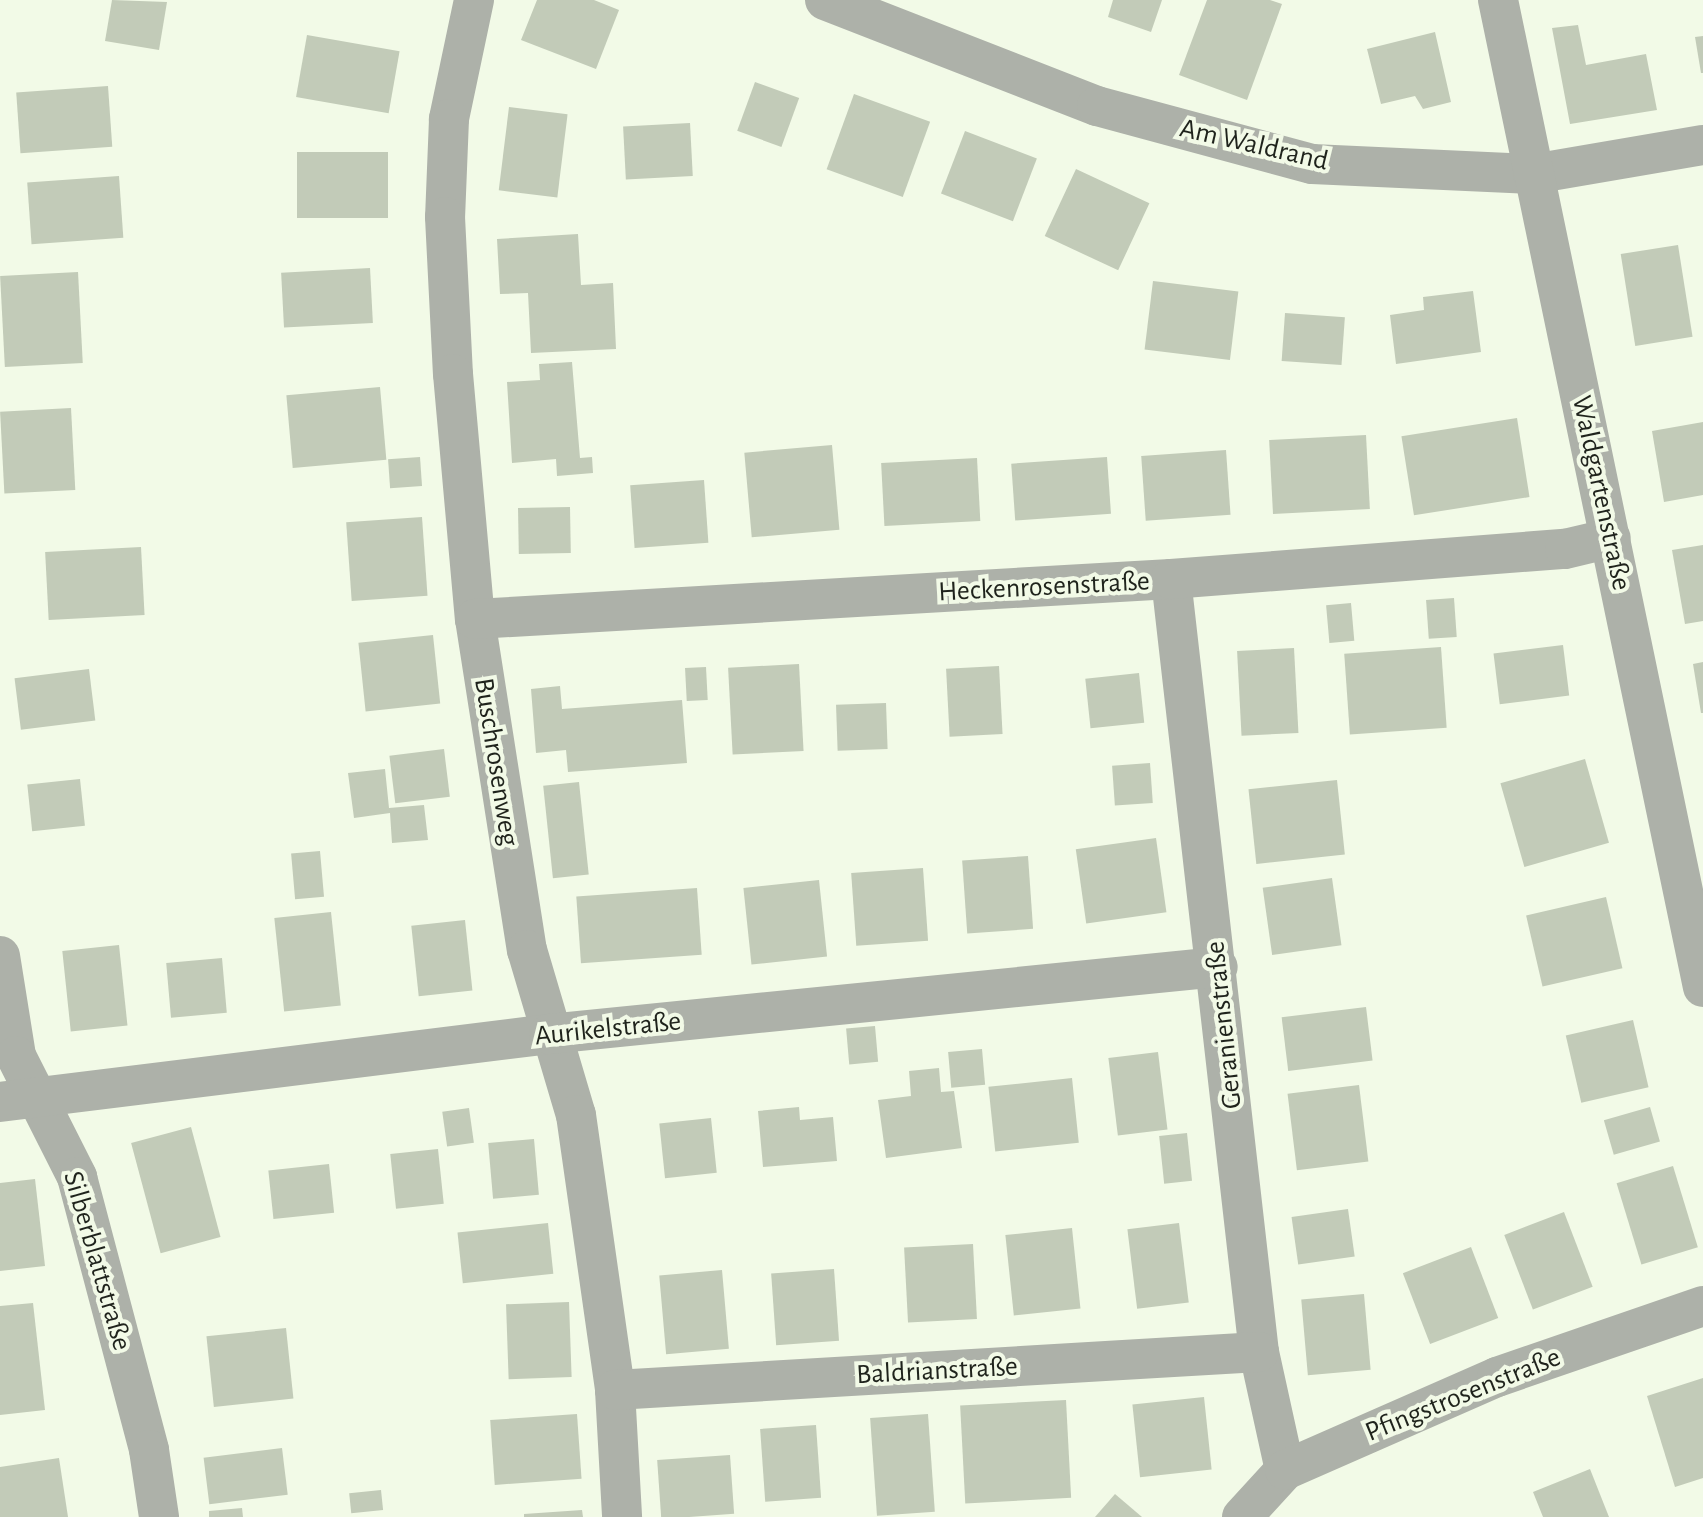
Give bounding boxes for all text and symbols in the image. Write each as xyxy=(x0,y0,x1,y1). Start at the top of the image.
street label: Am Waldrand xyxy=(1177,112,1331,178)
street label: Waldgartenstraße xyxy=(1564,393,1638,593)
street label: Heckenrosenstraße xyxy=(937,565,1151,609)
street label: Buschrosenweg xyxy=(466,676,526,848)
street label: Geranienstraße xyxy=(1198,939,1250,1111)
street label: Aurikelstraße xyxy=(533,1005,683,1053)
street label: Silberblattstraße xyxy=(55,1168,139,1354)
street label: Pfingstrosenstraße xyxy=(1361,1341,1565,1449)
street label: Baldrianstraße xyxy=(855,1350,1019,1392)

